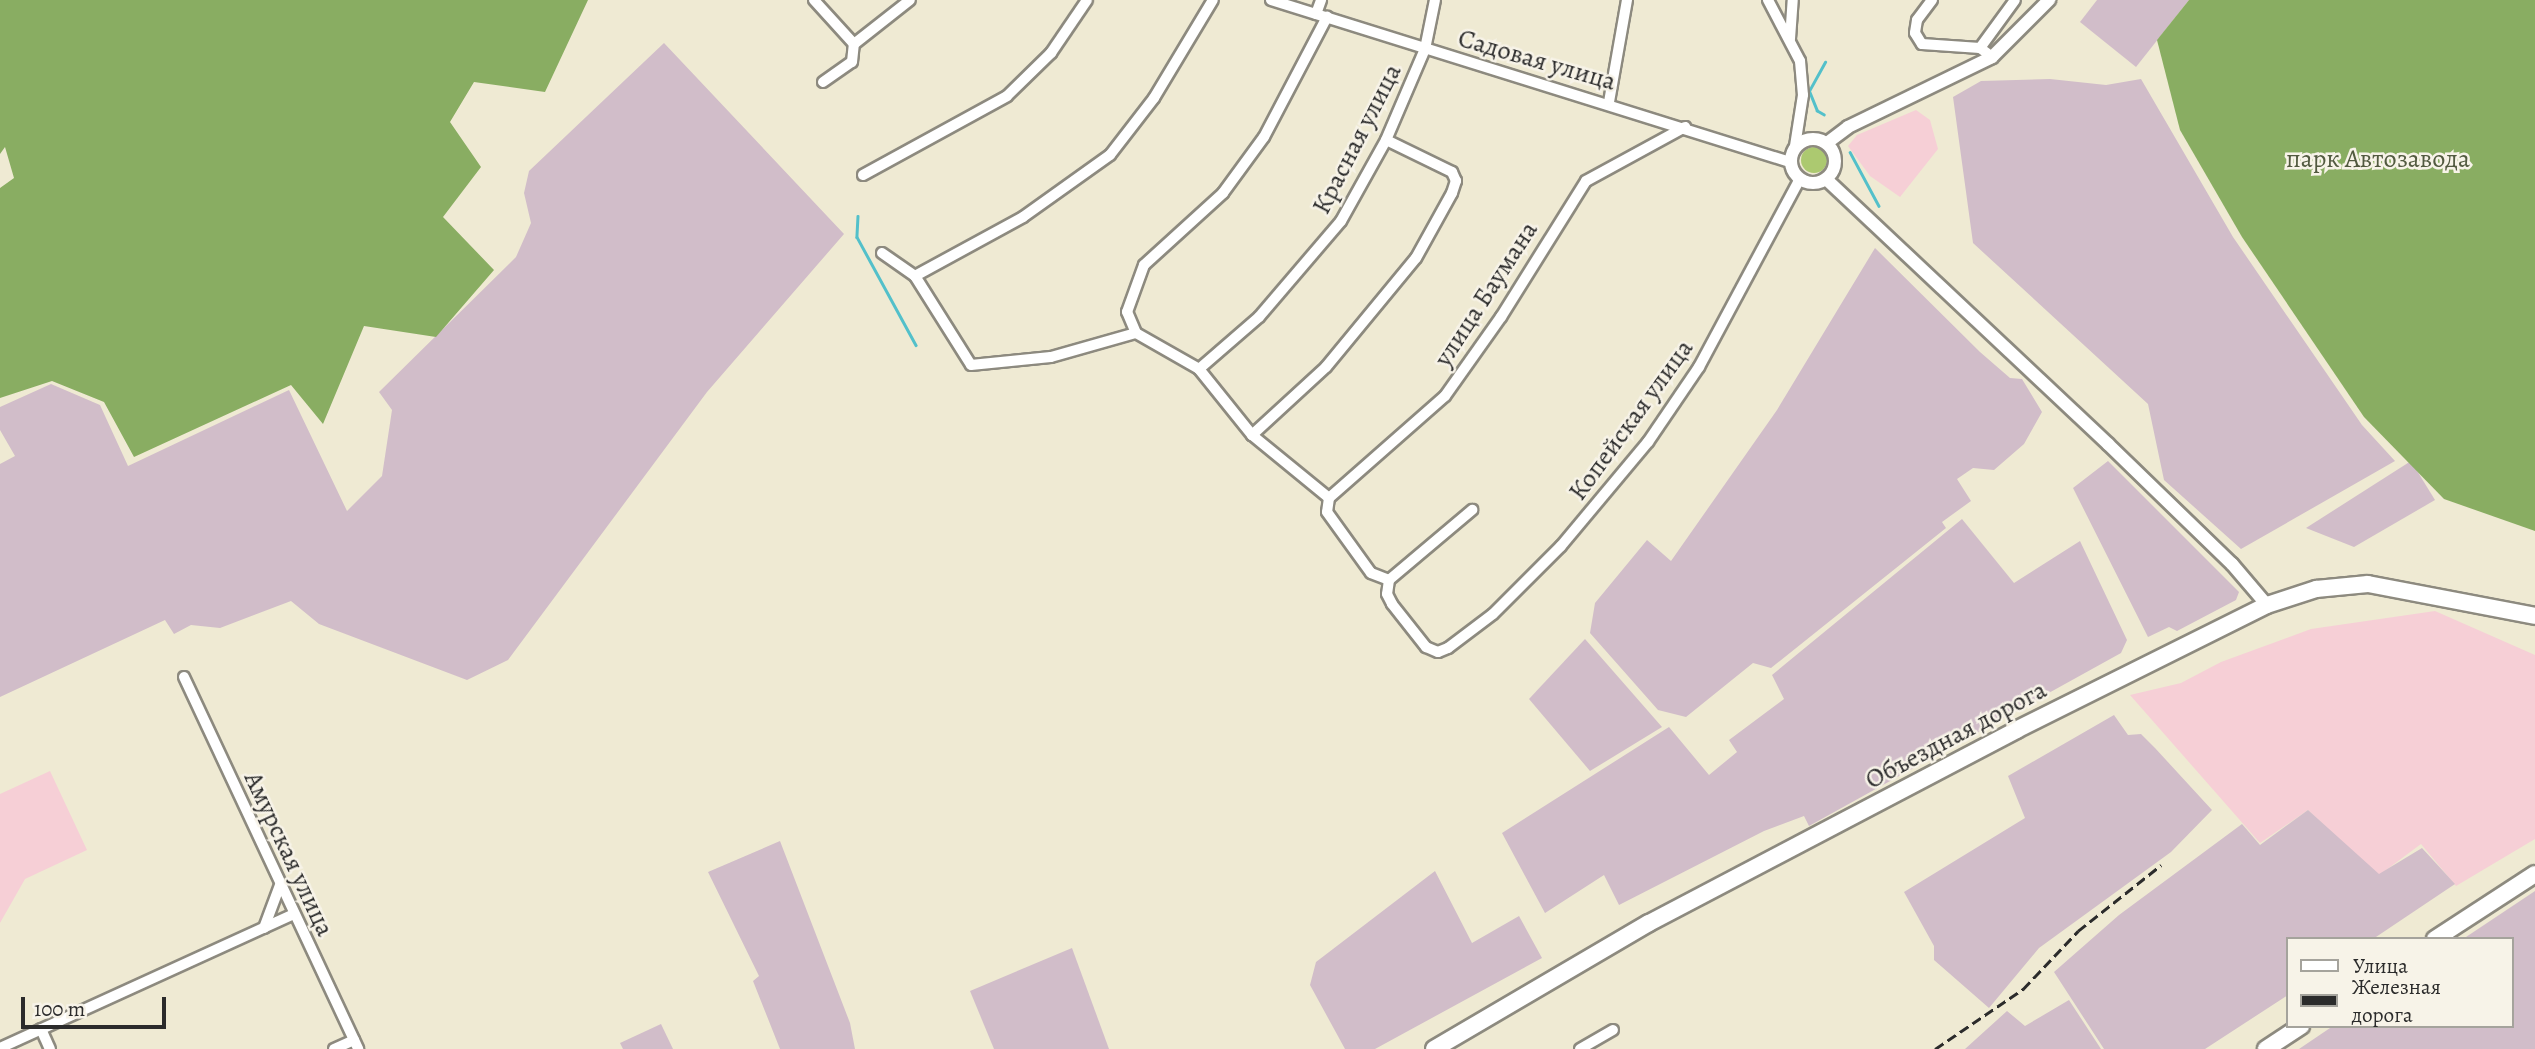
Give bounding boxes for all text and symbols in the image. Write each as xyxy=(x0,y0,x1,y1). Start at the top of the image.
street label: Садовая улица xyxy=(1455,23,1619,97)
street label: Красная улица xyxy=(1306,59,1408,219)
park label: парк Автозавода xyxy=(2286,143,2470,175)
street label: улица Баумана xyxy=(1427,216,1545,372)
street label: Копейская улица xyxy=(1562,334,1700,506)
street label: Объездная дорога xyxy=(1860,674,2052,796)
street label: Амурская улица xyxy=(237,767,341,941)
legend xyxy=(2286,937,2514,1028)
text: Улица xyxy=(2353,952,2408,980)
text: Железная дорога xyxy=(2352,973,2441,1029)
scale bar xyxy=(24,982,170,1026)
text: 100 m xyxy=(34,995,85,1023)

